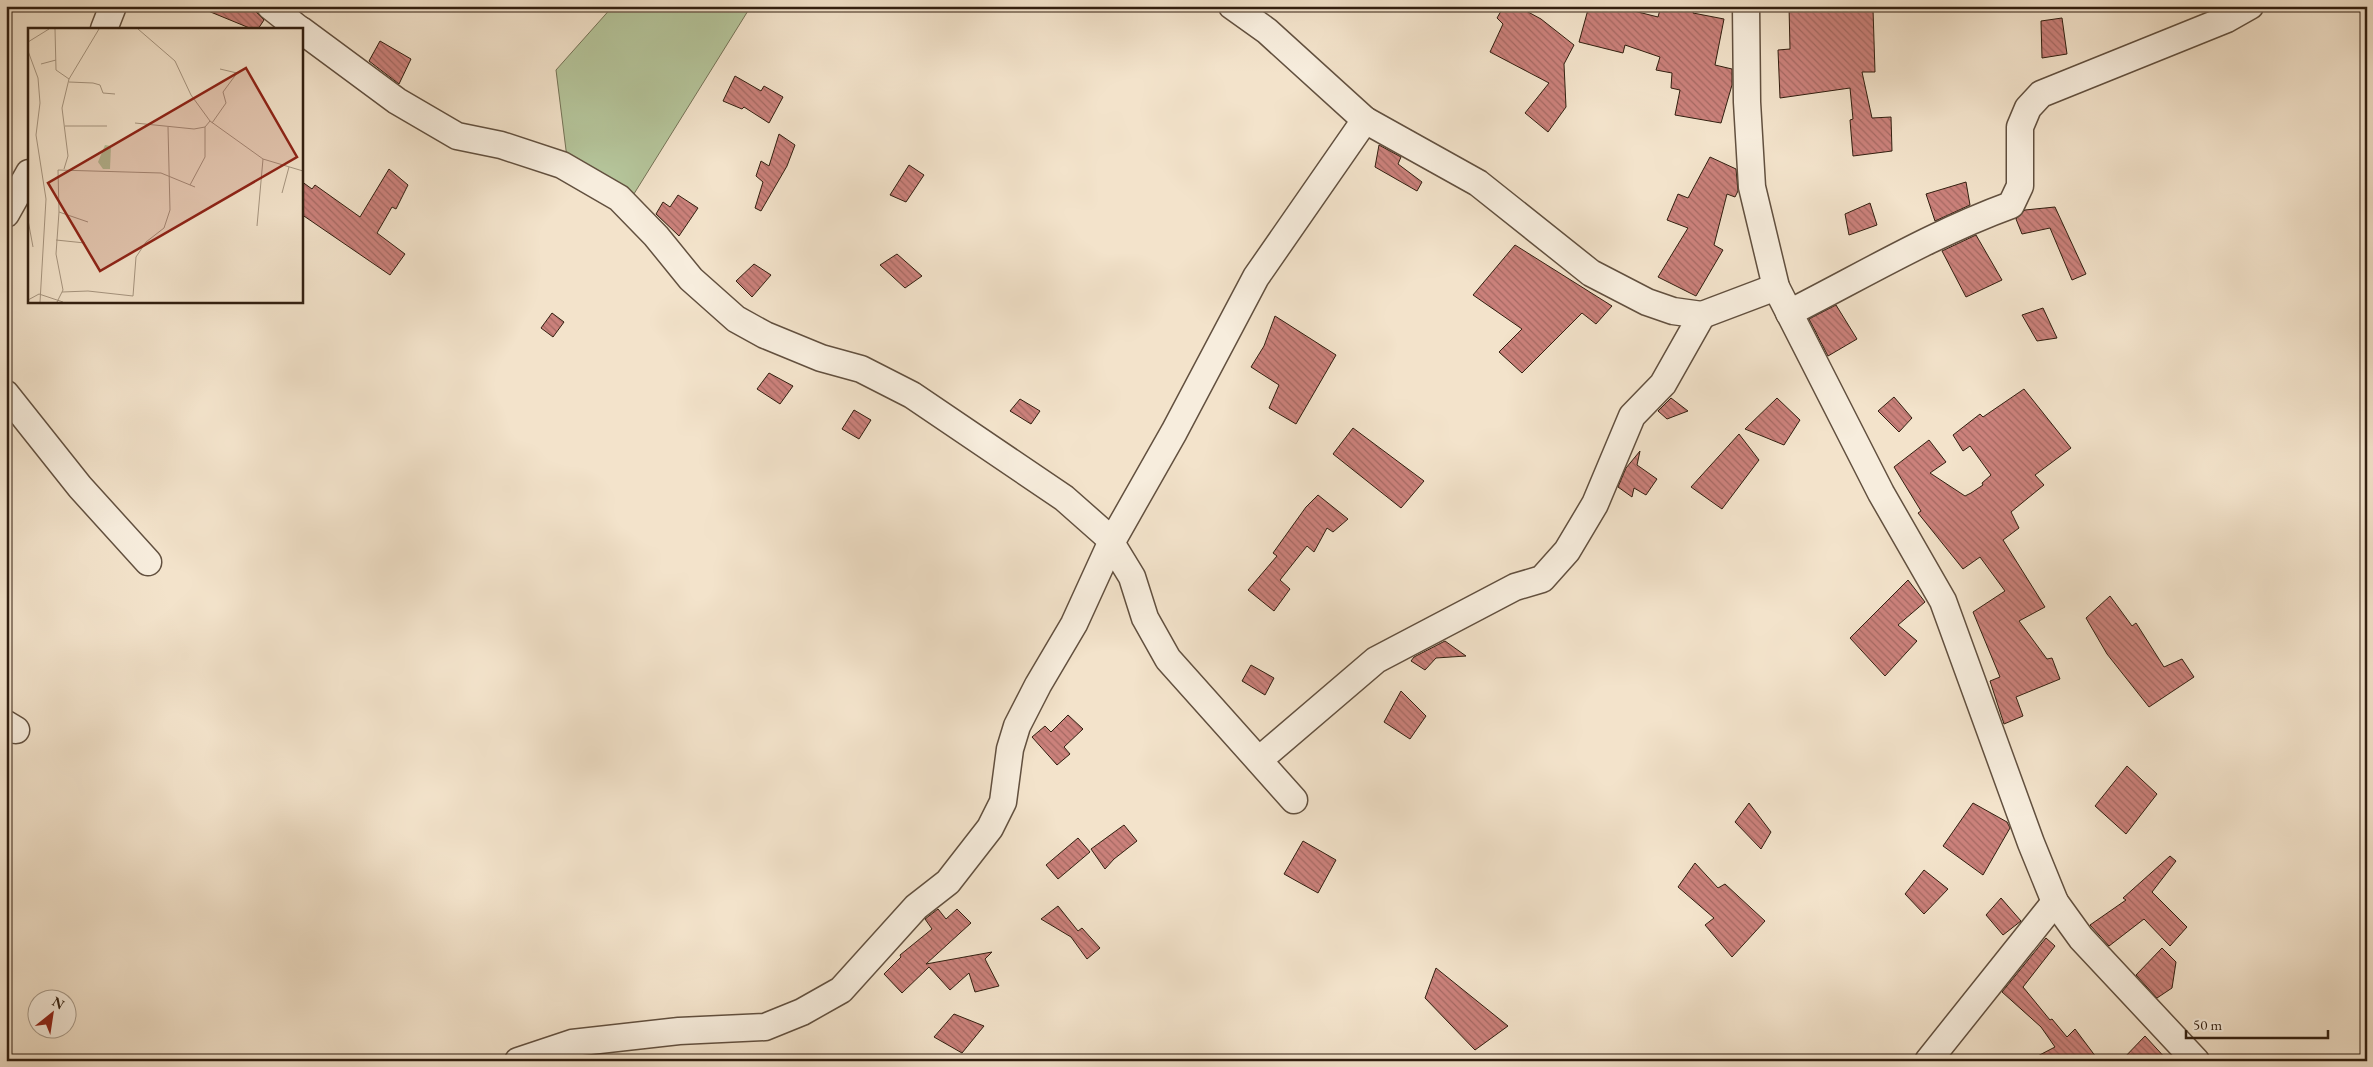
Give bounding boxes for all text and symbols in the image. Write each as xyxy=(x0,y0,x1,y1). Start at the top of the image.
inset map xyxy=(28,28,302,302)
north arrow xyxy=(28,990,78,1040)
text: N xyxy=(49,992,68,1014)
scale bar xyxy=(2186,1007,2328,1039)
text: 50 m xyxy=(2193,1015,2222,1034)

